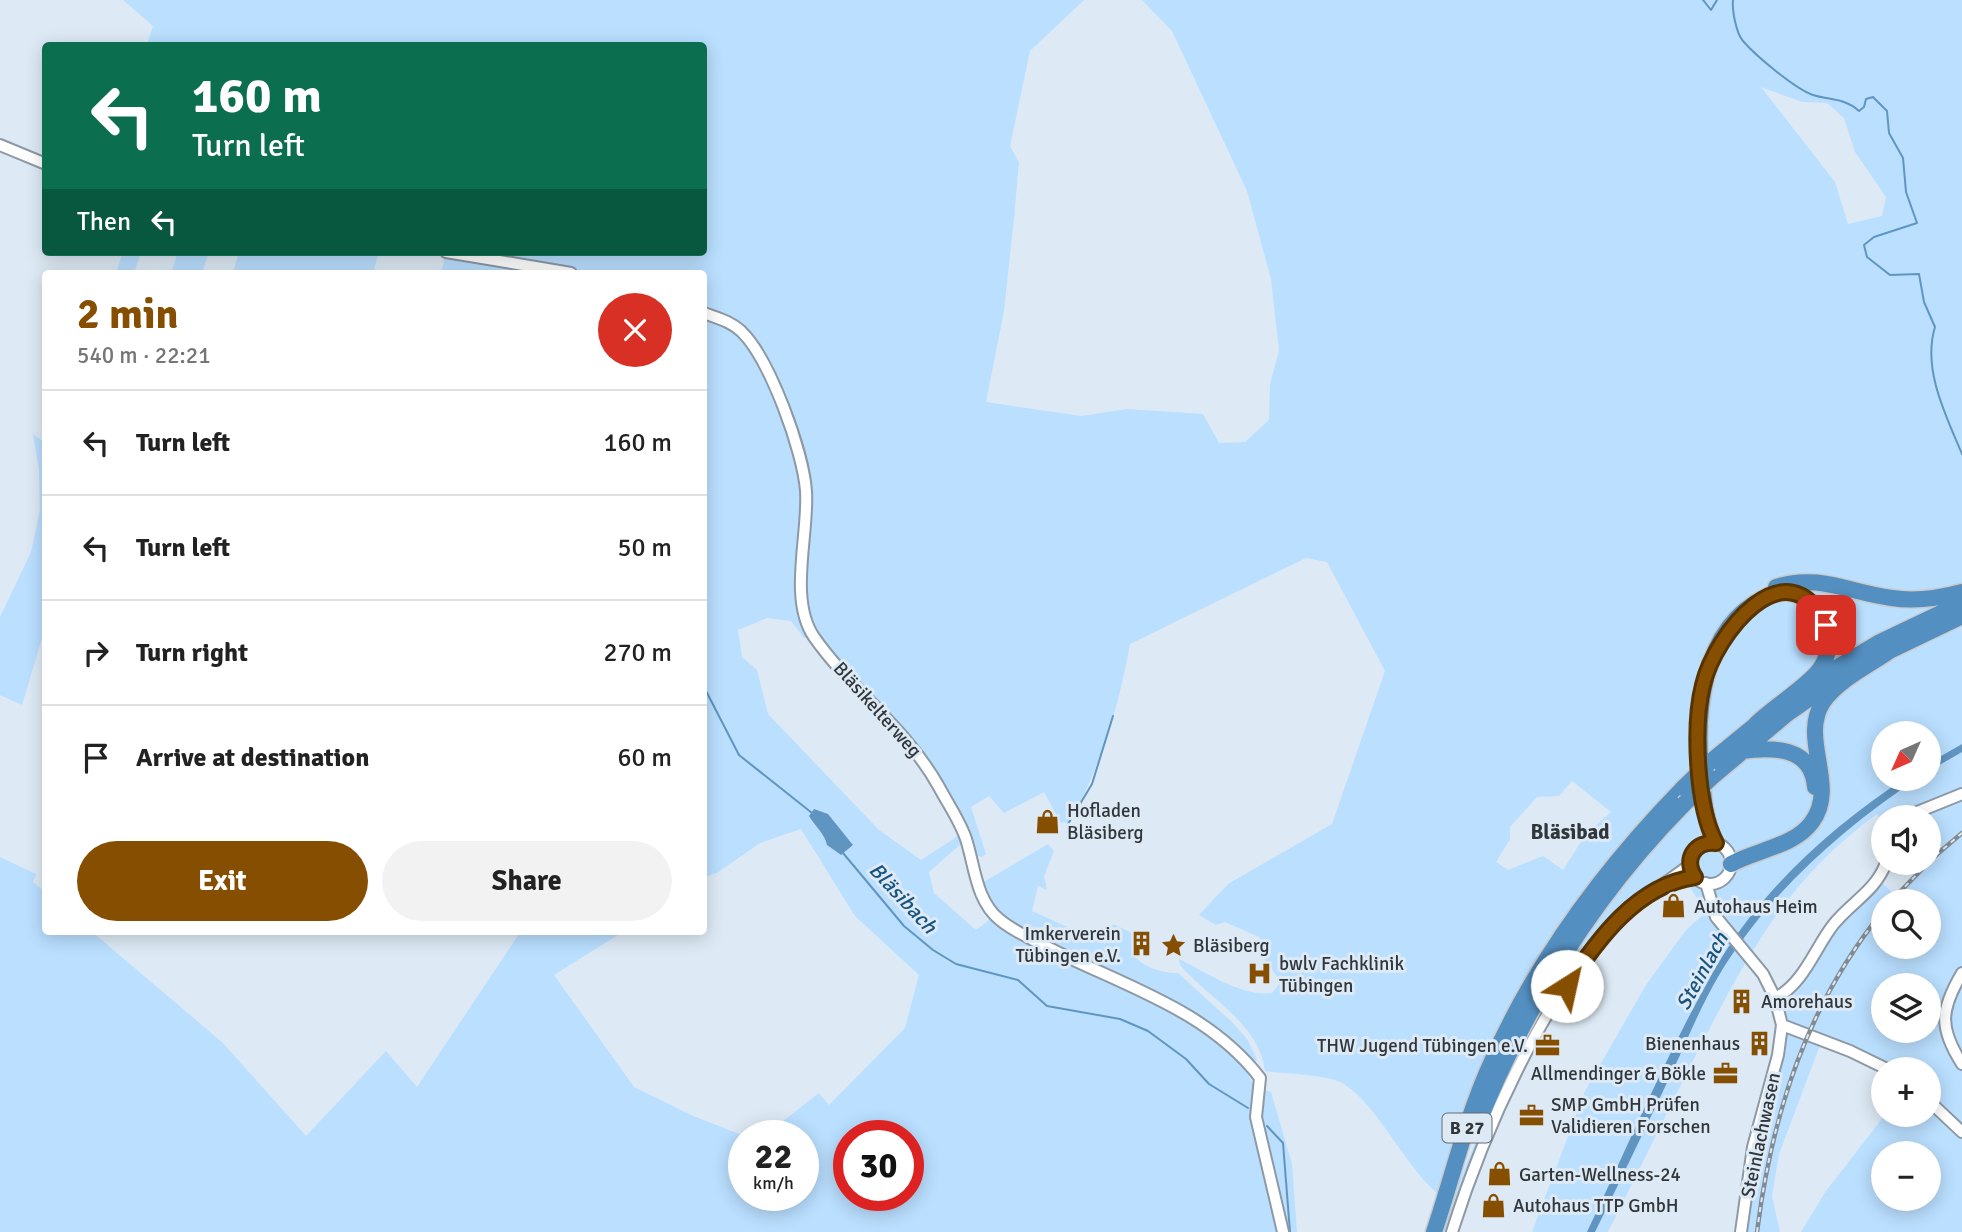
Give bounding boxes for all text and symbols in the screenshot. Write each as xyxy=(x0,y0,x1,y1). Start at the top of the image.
text: 160 m xyxy=(192,66,322,126)
icon: left xyxy=(77,70,168,161)
text: Turn left xyxy=(192,126,305,165)
icon: left xyxy=(145,203,183,241)
text: Then xyxy=(77,206,131,238)
text: 2 min xyxy=(77,289,178,340)
button: close xyxy=(598,293,672,367)
text: 540 m · 22:21 xyxy=(77,341,211,370)
icon: left xyxy=(77,424,115,462)
text: Turn left xyxy=(136,427,230,459)
text: 160 m xyxy=(603,427,672,459)
icon: left xyxy=(77,529,115,567)
text: Turn left xyxy=(136,532,230,564)
text: 50 m xyxy=(617,532,672,564)
pin xyxy=(1796,595,1856,655)
icon: arrive xyxy=(1807,606,1845,644)
icon: right xyxy=(77,634,115,672)
text: Turn right xyxy=(136,637,248,669)
text: 270 m xyxy=(603,637,672,669)
street label: Bläsikelterweg xyxy=(828,657,927,763)
north arrow xyxy=(1871,721,1941,791)
map controls xyxy=(1871,721,1941,1211)
icon: arrive xyxy=(77,739,115,777)
text: Arrive at destination xyxy=(136,742,369,774)
text: 60 m xyxy=(617,742,672,774)
place label: Hofladen Bläsiberg xyxy=(1067,799,1144,845)
button: sound xyxy=(1871,805,1941,875)
shop icon: Hofladen Bläsiberg xyxy=(1033,807,1061,835)
district label: Bläsibad xyxy=(1530,819,1610,845)
button: Exit xyxy=(77,841,368,921)
button: Share xyxy=(382,841,672,921)
water label: Bläsibach xyxy=(864,857,943,939)
button: search xyxy=(1871,889,1941,959)
shop icon: Autohaus Heim xyxy=(1660,892,1688,920)
place label: Autohaus Heim xyxy=(1694,895,1818,919)
place label: Imkerverein Tübingen e.V. xyxy=(1015,922,1121,968)
water label: Steinlach xyxy=(1670,927,1734,1014)
building icon: Imkerverein Tübingen e.V. xyxy=(1127,930,1155,958)
place icon: Bläsiberg xyxy=(1159,931,1187,959)
place label: Bläsiberg xyxy=(1193,934,1270,958)
position arrow xyxy=(1530,949,1604,1023)
place label: bwlv Fachklinik Tübingen xyxy=(1279,952,1404,998)
hospital icon: bwlv Fachklinik Tübingen xyxy=(1245,960,1273,988)
button: layers xyxy=(1871,973,1941,1043)
building icon: Amorehaus xyxy=(1727,987,1755,1015)
place label: Amorehaus xyxy=(1761,990,1852,1014)
building icon: Bienenhaus xyxy=(1746,1029,1774,1057)
office icon: THW Jugend Tübingen e.V. xyxy=(1534,1031,1562,1059)
place label: Bienenhaus xyxy=(1645,1032,1740,1056)
place label: THW Jugend Tübingen e.V. xyxy=(1317,1034,1528,1058)
button: + xyxy=(1871,1057,1941,1127)
office icon: Allmendinger & Bökle xyxy=(1712,1059,1740,1087)
place label: Allmendinger & Bökle xyxy=(1531,1062,1706,1086)
street label: Steinlachwasen xyxy=(1736,1070,1786,1200)
place label: SMP GmbH Prüfen Validieren Forschen xyxy=(1551,1093,1711,1139)
office icon: SMP GmbH Prüfen Validieren Forschen xyxy=(1517,1101,1545,1129)
road number: B 27 xyxy=(1442,1114,1492,1142)
speed limit sign: 30 xyxy=(833,1120,924,1211)
text: 22 xyxy=(755,1135,792,1178)
button: − xyxy=(1871,1141,1941,1211)
shop icon: Garten-Wellness-24 xyxy=(1485,1160,1513,1188)
place label: Garten-Wellness-24 xyxy=(1519,1163,1681,1187)
text: km/h xyxy=(753,1172,794,1194)
shop icon: Autohaus TTP GmbH xyxy=(1479,1191,1507,1219)
place label: Autohaus TTP GmbH xyxy=(1513,1194,1678,1218)

